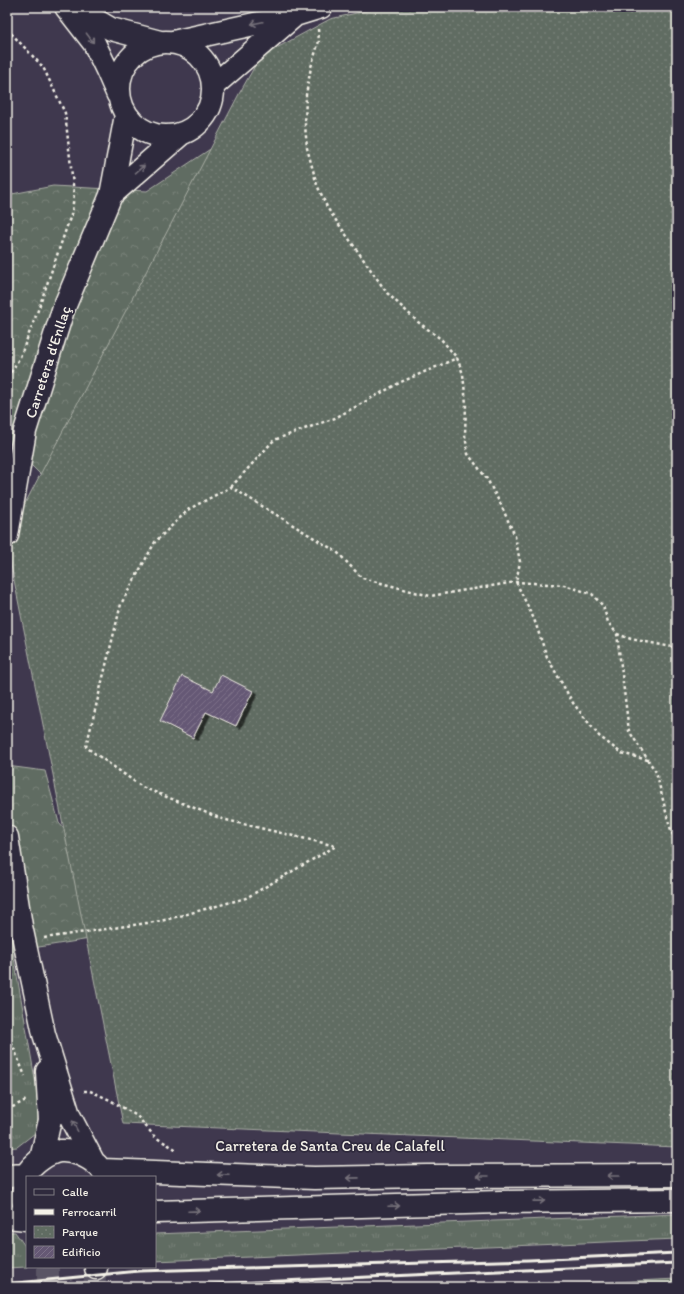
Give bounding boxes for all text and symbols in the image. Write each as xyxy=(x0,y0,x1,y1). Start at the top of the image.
one-way arrow xyxy=(251,19,264,27)
one-way arrow xyxy=(86,32,94,43)
one-way arrow xyxy=(135,165,146,174)
street label: Carretera d'Enllaç xyxy=(21,304,75,420)
one-way arrow xyxy=(71,1120,78,1132)
street label: Carretera de Santa Creu de Calafell xyxy=(215,1137,445,1155)
one-way arrow xyxy=(217,1171,230,1178)
one-way arrow xyxy=(477,1172,490,1180)
one-way arrow xyxy=(607,1172,620,1180)
one-way arrow xyxy=(347,1174,360,1181)
legend xyxy=(26,1176,156,1268)
text: Calle xyxy=(62,1185,89,1199)
one-way arrow xyxy=(532,1198,545,1205)
one-way arrow xyxy=(387,1202,400,1209)
text: Ferrocarril xyxy=(62,1205,117,1219)
one-way arrow xyxy=(187,1208,200,1215)
text: Parque xyxy=(62,1225,98,1239)
text: Edificio xyxy=(62,1245,101,1259)

